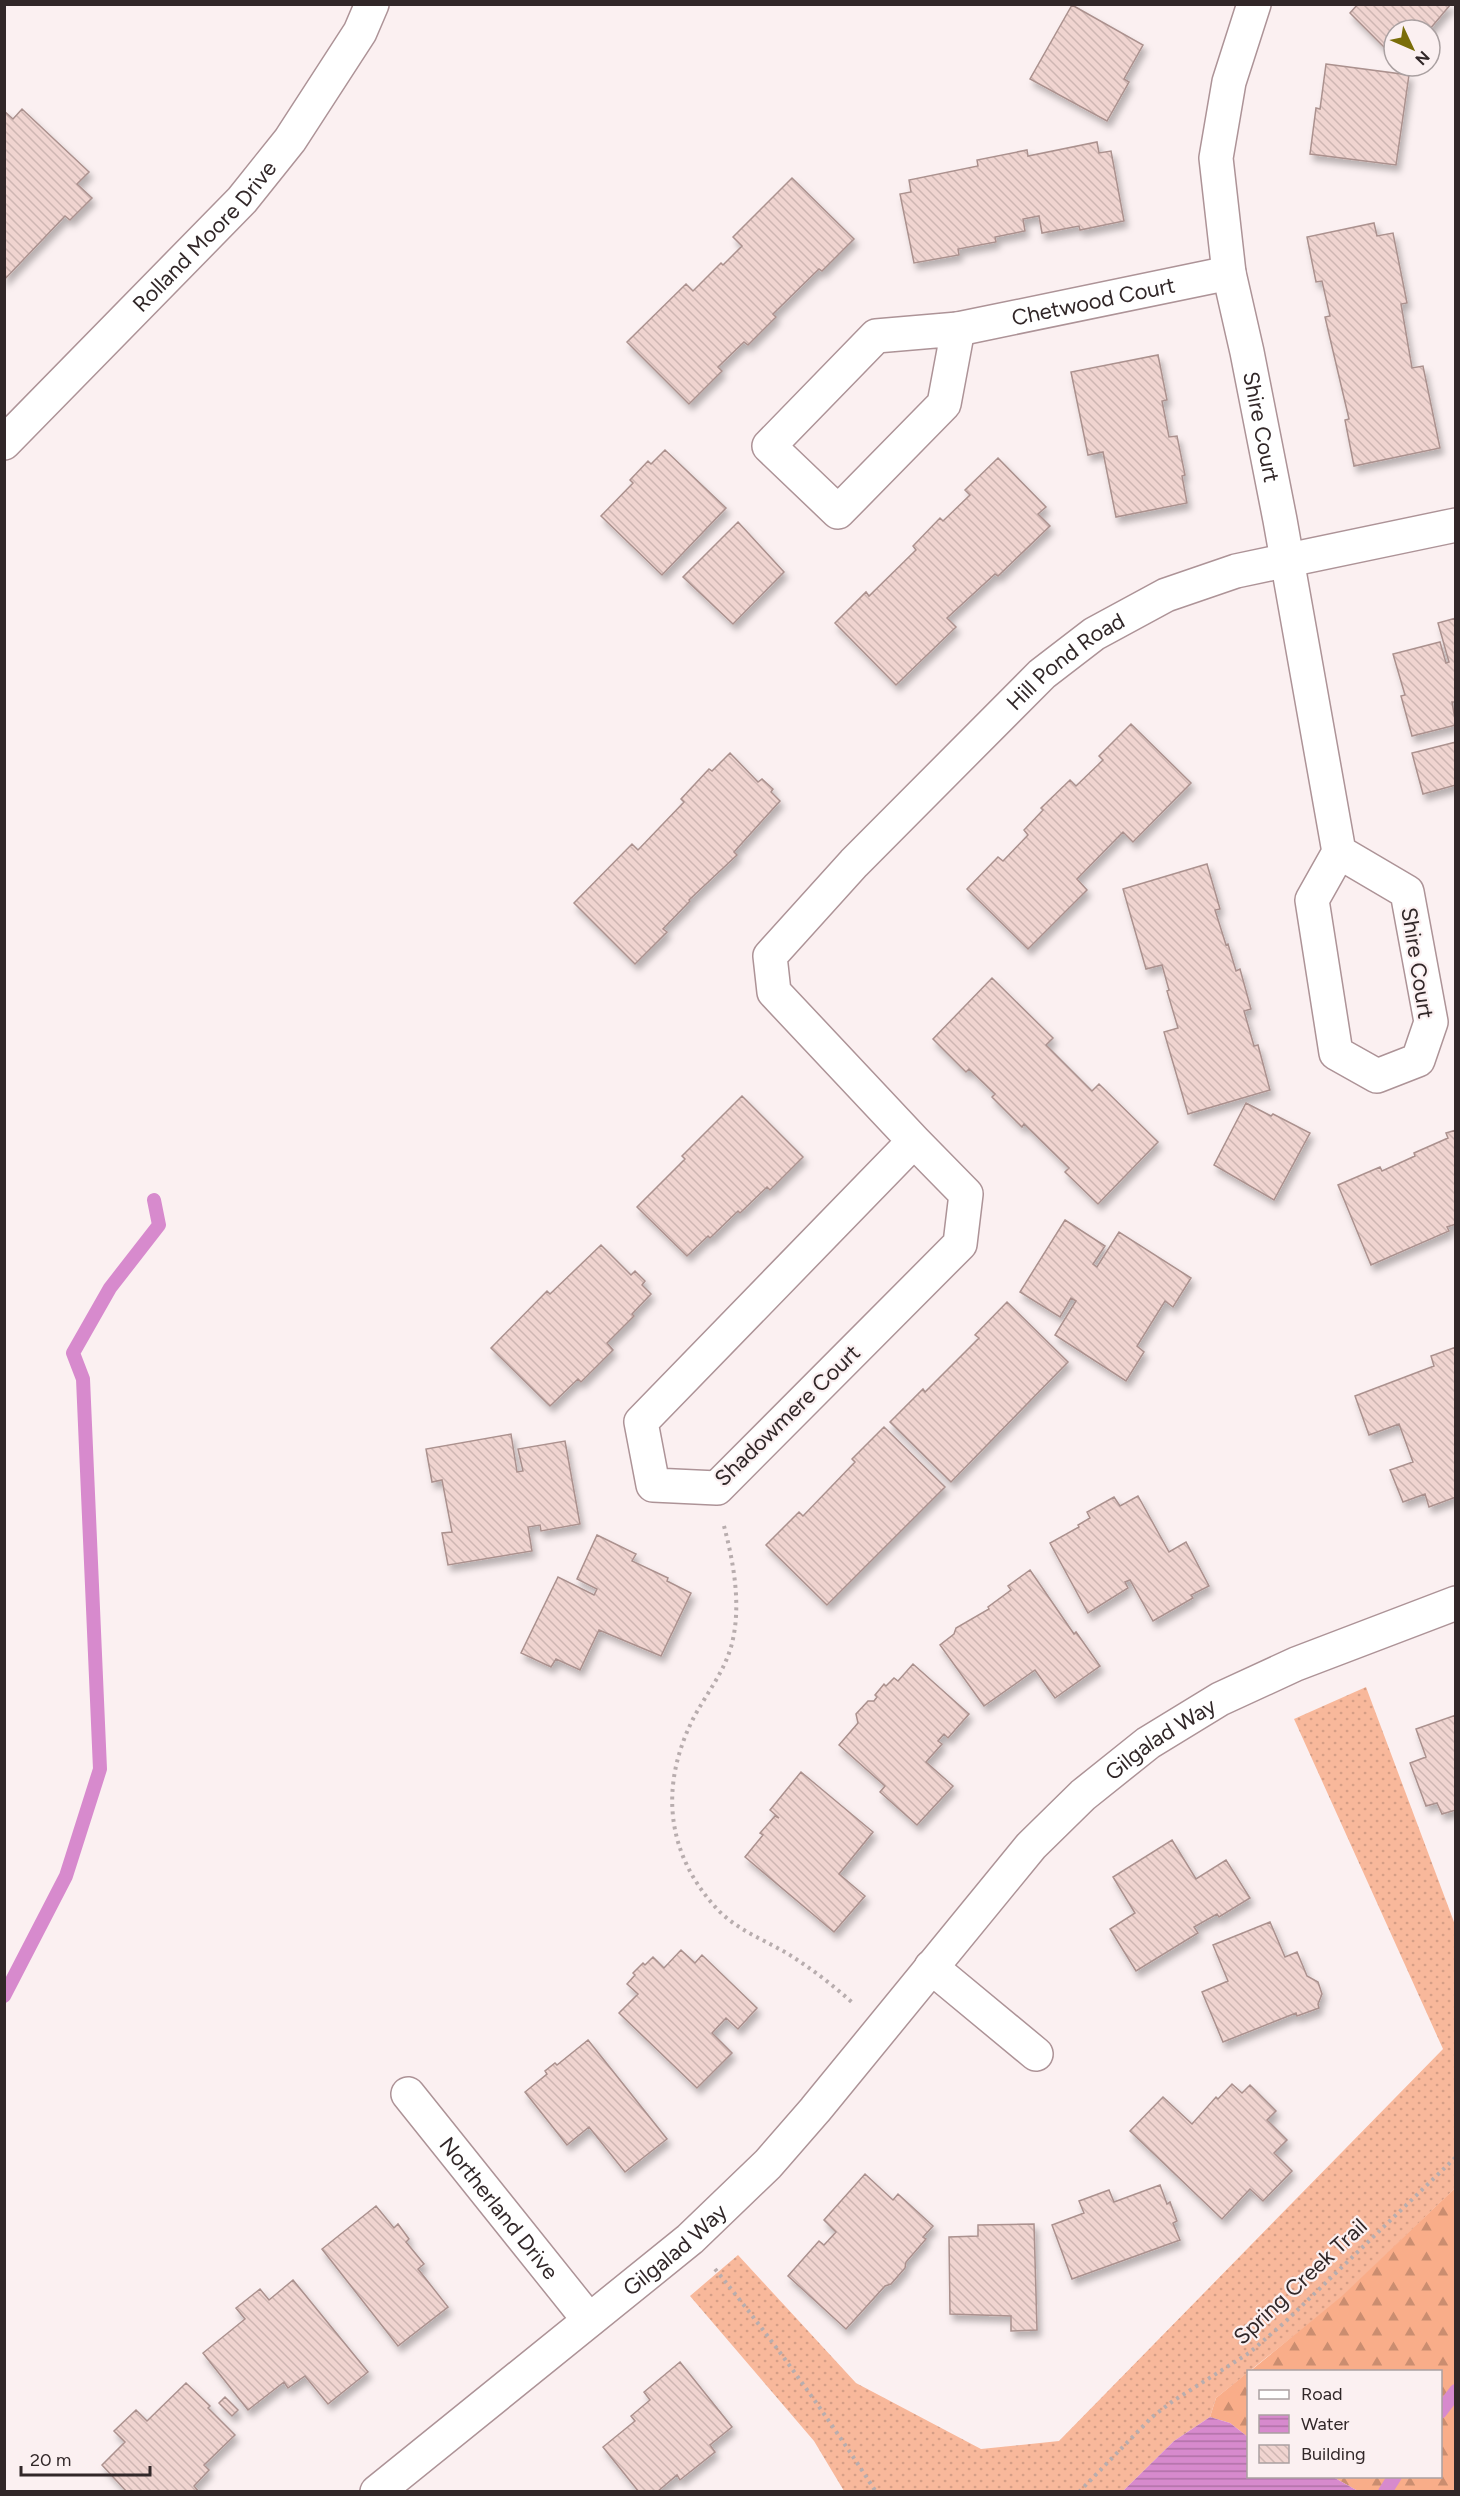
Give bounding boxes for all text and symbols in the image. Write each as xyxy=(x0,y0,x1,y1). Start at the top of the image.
north arrow xyxy=(1382,18,1442,78)
text: N xyxy=(1411,47,1434,69)
street label: Rolland Moore Drive xyxy=(127,155,282,318)
street label: Chetwood Court xyxy=(1009,272,1177,332)
street label: Shire Court xyxy=(1237,369,1285,485)
street label: Hill Pond Road xyxy=(1001,607,1129,716)
street label: Shire Court xyxy=(1395,905,1440,1021)
street label: Shadowmere Court xyxy=(709,1339,866,1492)
street label: Gilgalad Way xyxy=(1100,1692,1221,1786)
street label: Northerland Drive xyxy=(434,2132,564,2285)
street label: Gilgalad Way xyxy=(618,2198,733,2302)
street label: Spring Creek Trail xyxy=(1228,2213,1373,2350)
legend xyxy=(1247,2370,1442,2478)
text: Road xyxy=(1301,2383,1342,2405)
text: Water xyxy=(1301,2413,1349,2435)
scale bar xyxy=(21,2439,150,2477)
text: Building xyxy=(1301,2443,1366,2465)
text: 20 m xyxy=(30,2449,71,2471)

